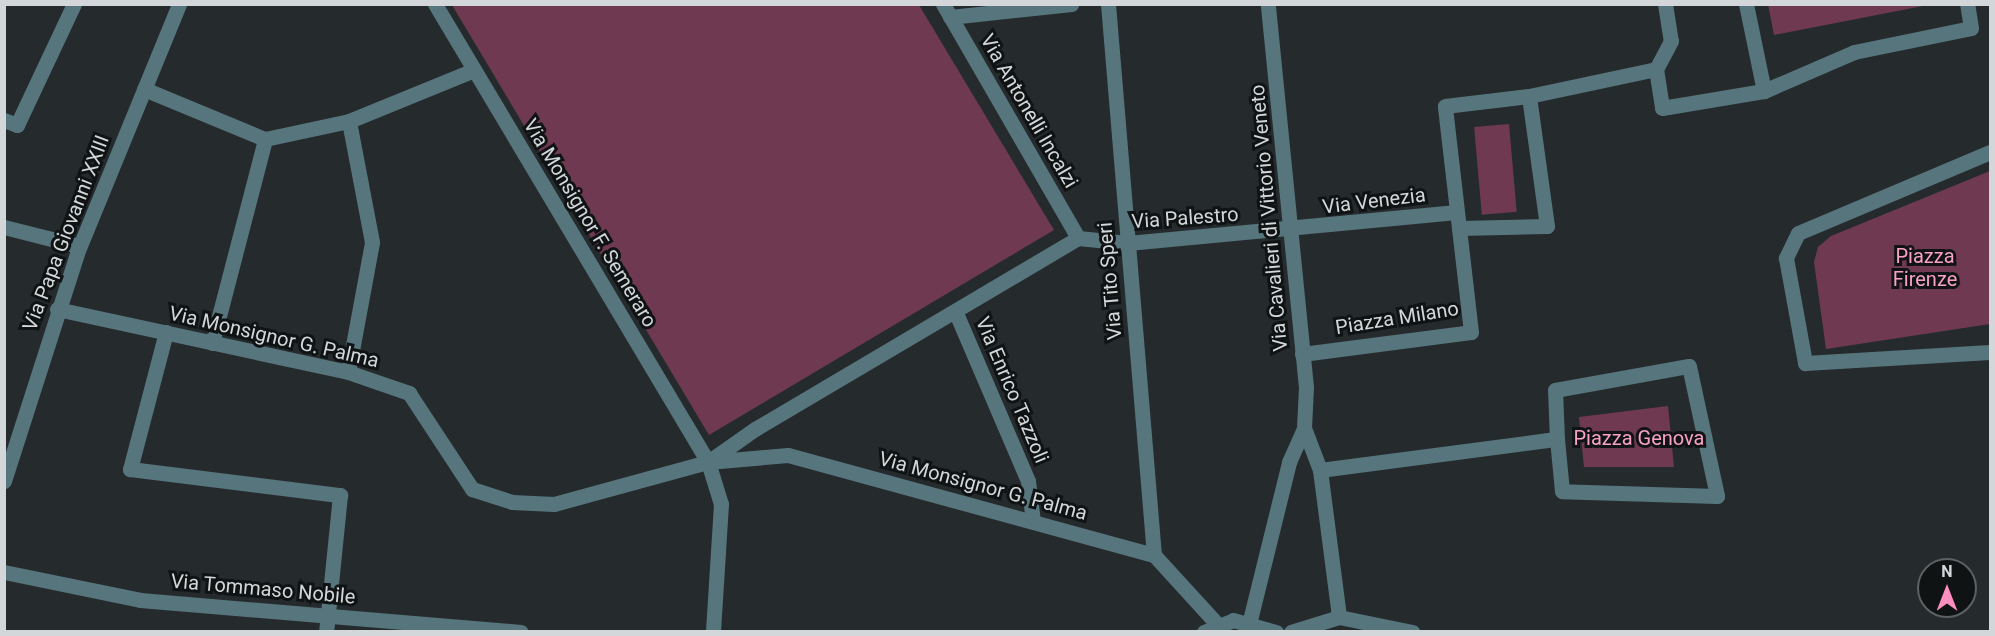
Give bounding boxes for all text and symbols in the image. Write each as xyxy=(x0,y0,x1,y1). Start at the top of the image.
street label: Via Antonelli Incalzi xyxy=(975,30,1083,192)
street label: Via Cavalieri di Vittorio Veneto xyxy=(1245,84,1293,352)
street label: Via Monsignor F. Semeraro xyxy=(518,114,662,332)
street label: Via Papa Giovanni XXIII xyxy=(18,132,114,334)
street label: Via Venezia xyxy=(1321,183,1427,219)
street label: Via Palestro xyxy=(1131,202,1239,234)
street label: Via Tito Speri xyxy=(1093,221,1127,341)
park label: Piazza Firenze xyxy=(1893,244,1957,291)
street label: Piazza Milano xyxy=(1334,296,1460,340)
street label: Via Monsignor G. Palma xyxy=(167,301,381,373)
street label: Via Enrico Tazzoli xyxy=(970,313,1054,467)
park label: Piazza Genova xyxy=(1574,426,1704,450)
street label: Via Monsignor G. Palma xyxy=(876,447,1090,525)
north arrow xyxy=(1917,558,1977,618)
text: N xyxy=(1941,562,1953,581)
street label: Via Tommaso Nobile xyxy=(169,569,357,609)

